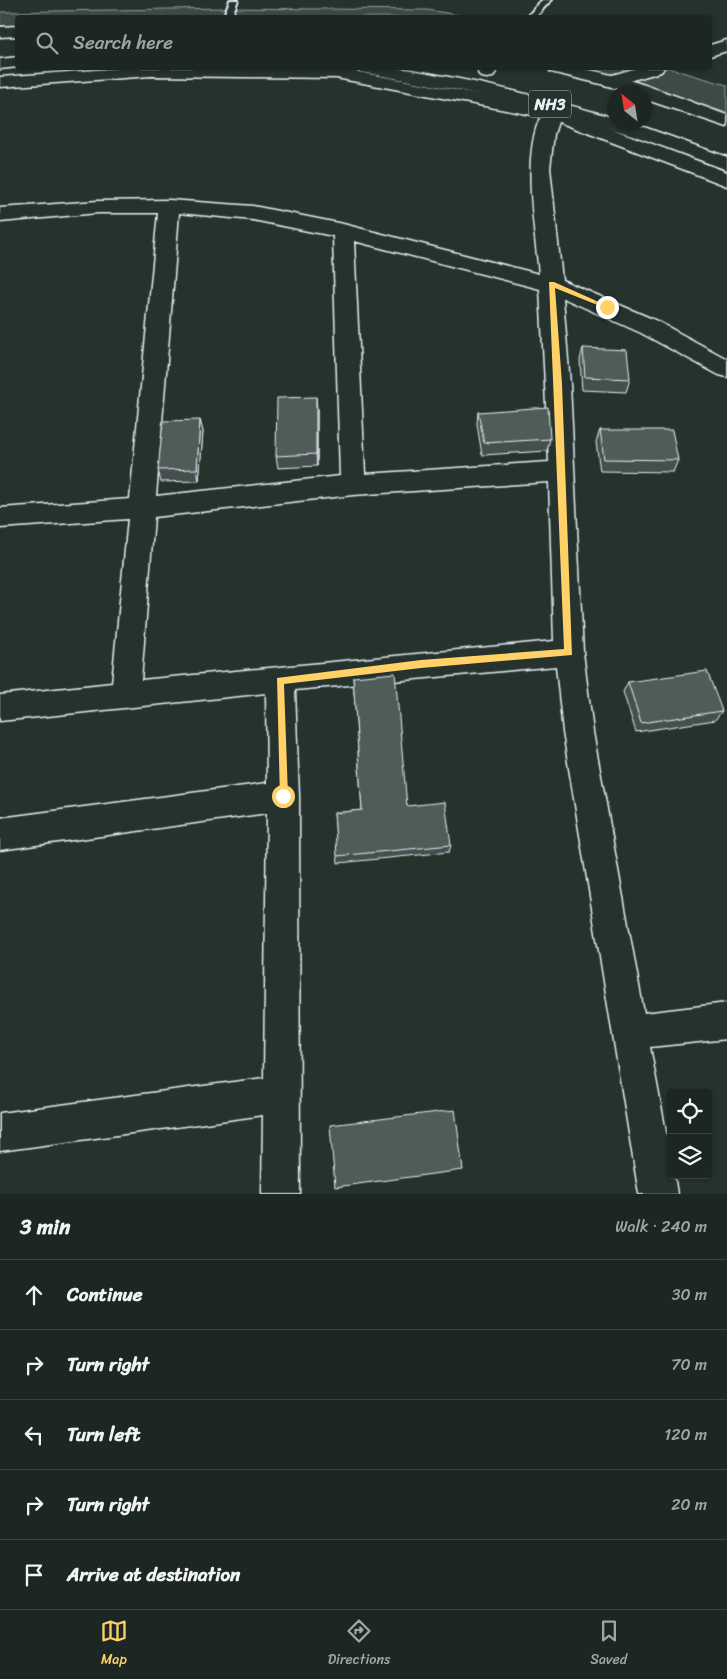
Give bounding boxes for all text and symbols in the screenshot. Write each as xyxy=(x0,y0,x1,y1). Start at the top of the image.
search box xyxy=(15,15,712,70)
text: Search here xyxy=(73,26,173,59)
icon: search xyxy=(33,29,61,57)
north arrow xyxy=(607,85,652,130)
road number: NH3 xyxy=(529,90,571,118)
route end xyxy=(596,296,619,319)
route start xyxy=(272,785,295,808)
map controls xyxy=(667,1089,712,1179)
button: locate xyxy=(667,1089,712,1134)
button: layers xyxy=(667,1134,712,1179)
text: 3 min xyxy=(20,1208,70,1246)
text: Walk · 240 m xyxy=(615,1212,707,1241)
text: Continue xyxy=(67,1278,143,1311)
text: 30 m xyxy=(672,1280,707,1309)
icon: ahead xyxy=(20,1281,48,1309)
text: Turn right xyxy=(67,1348,149,1381)
text: 70 m xyxy=(671,1350,707,1379)
icon: right xyxy=(20,1351,48,1379)
text: Turn left xyxy=(67,1418,140,1451)
text: 120 m xyxy=(664,1420,707,1449)
icon: left xyxy=(20,1421,48,1449)
text: Turn right xyxy=(67,1488,149,1521)
text: 20 m xyxy=(671,1490,707,1519)
icon: right xyxy=(20,1491,48,1519)
text: Arrive at destination xyxy=(67,1558,240,1591)
icon: arrive xyxy=(20,1561,48,1589)
tab: Map xyxy=(100,1617,128,1672)
tab: Directions xyxy=(328,1617,390,1672)
tab: Saved xyxy=(590,1617,627,1672)

